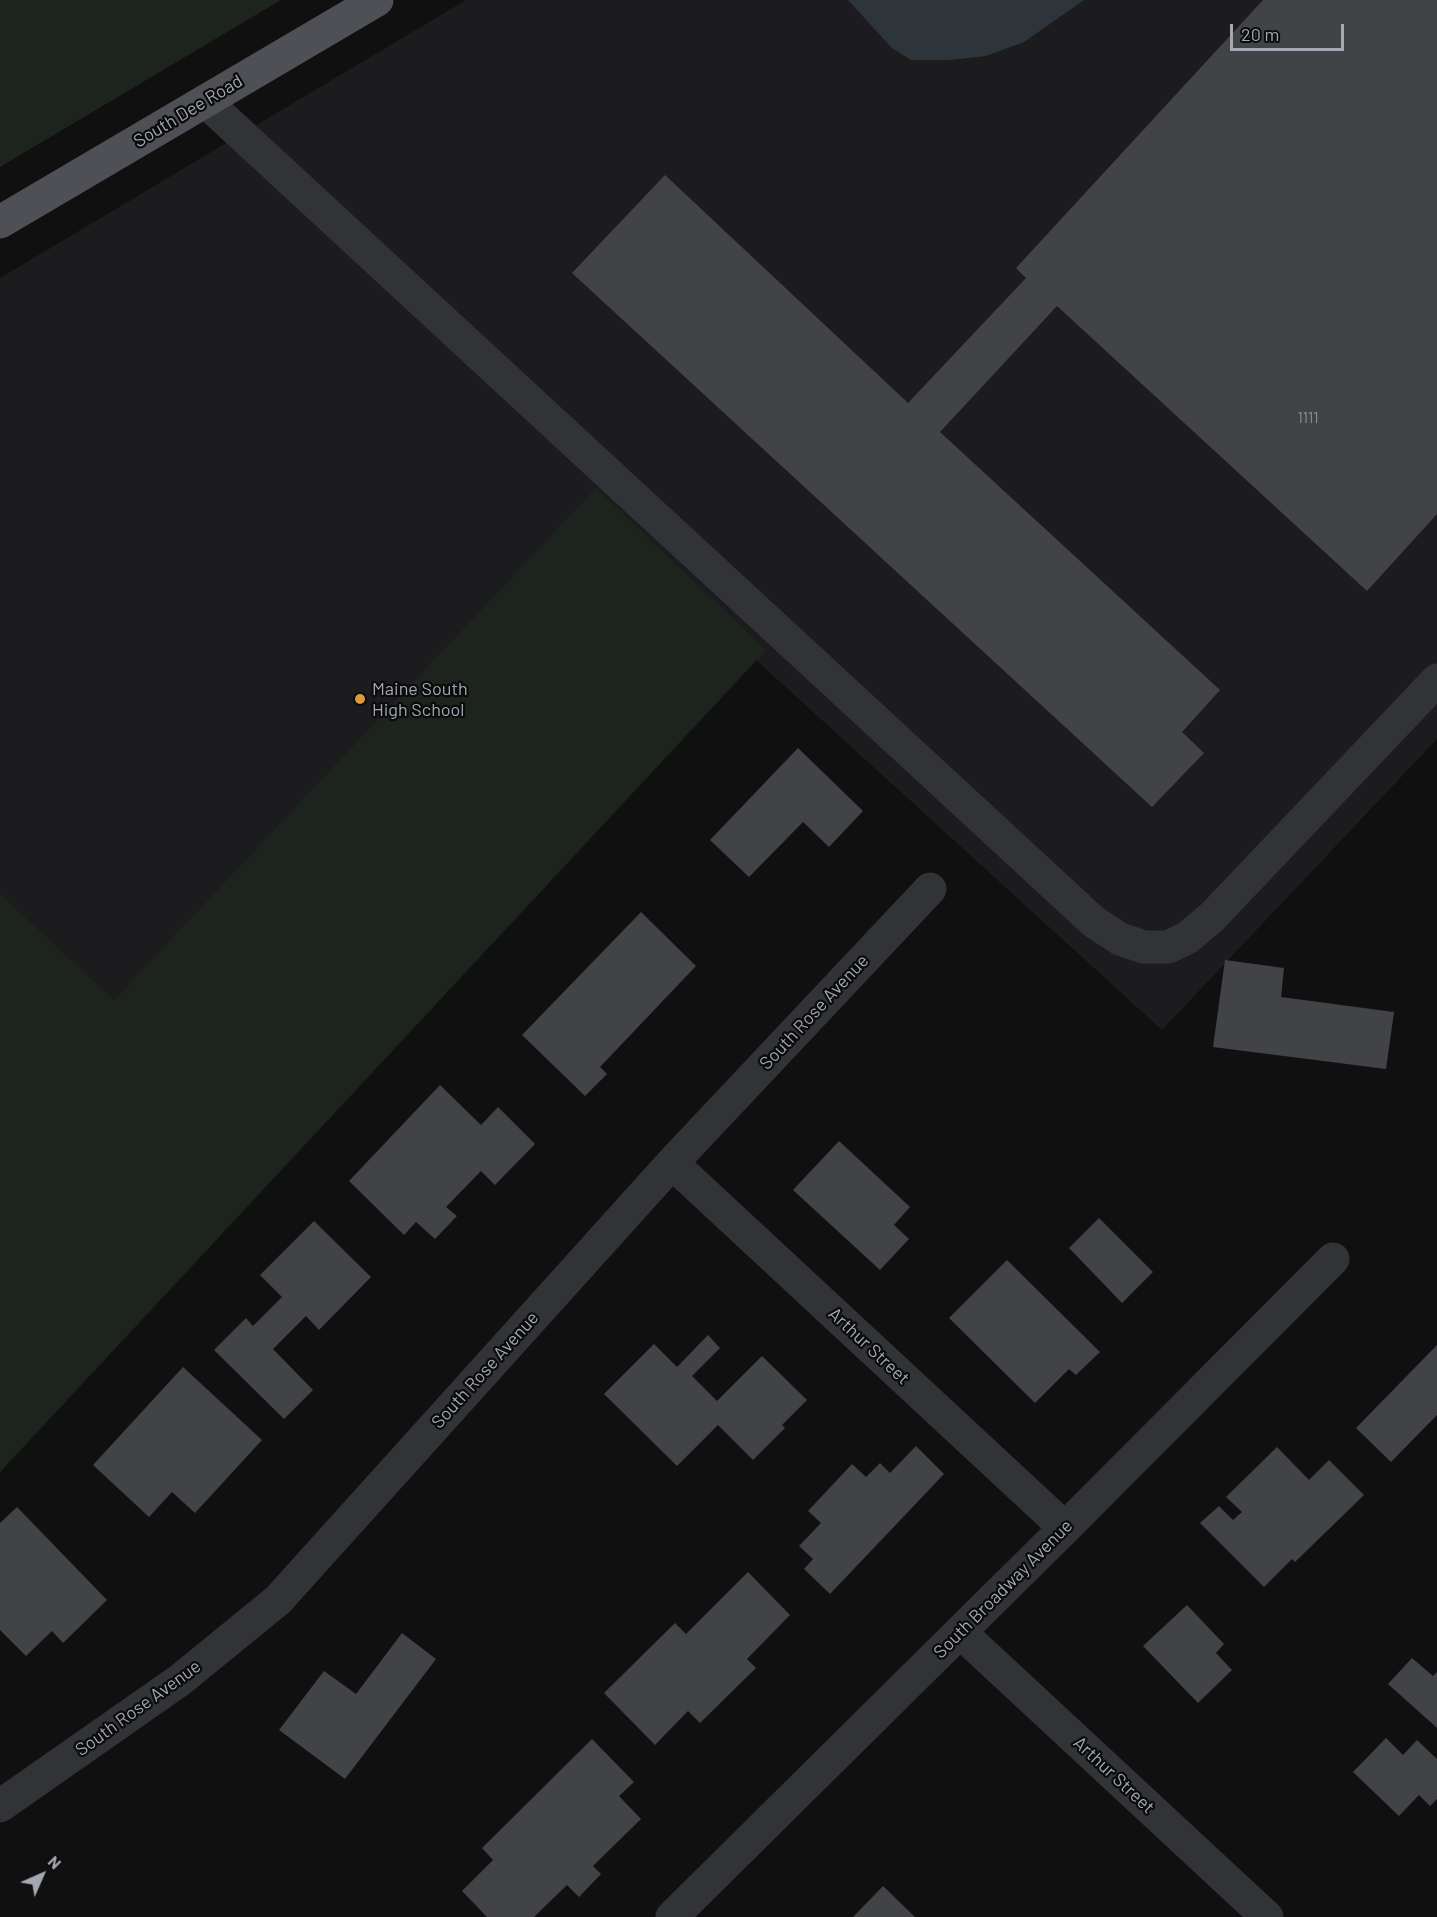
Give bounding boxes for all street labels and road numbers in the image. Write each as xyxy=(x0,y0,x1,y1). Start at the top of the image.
street label: South Dee Road xyxy=(129,70,247,152)
street label: South Rose Avenue xyxy=(755,950,873,1074)
street label: Arthur Street xyxy=(824,1303,914,1389)
street label: South Rose Avenue xyxy=(427,1307,543,1433)
street label: South Broadway Avenue xyxy=(929,1515,1077,1663)
street label: South Rose Avenue xyxy=(71,1655,205,1761)
street label: Arthur Street xyxy=(1069,1732,1159,1818)

